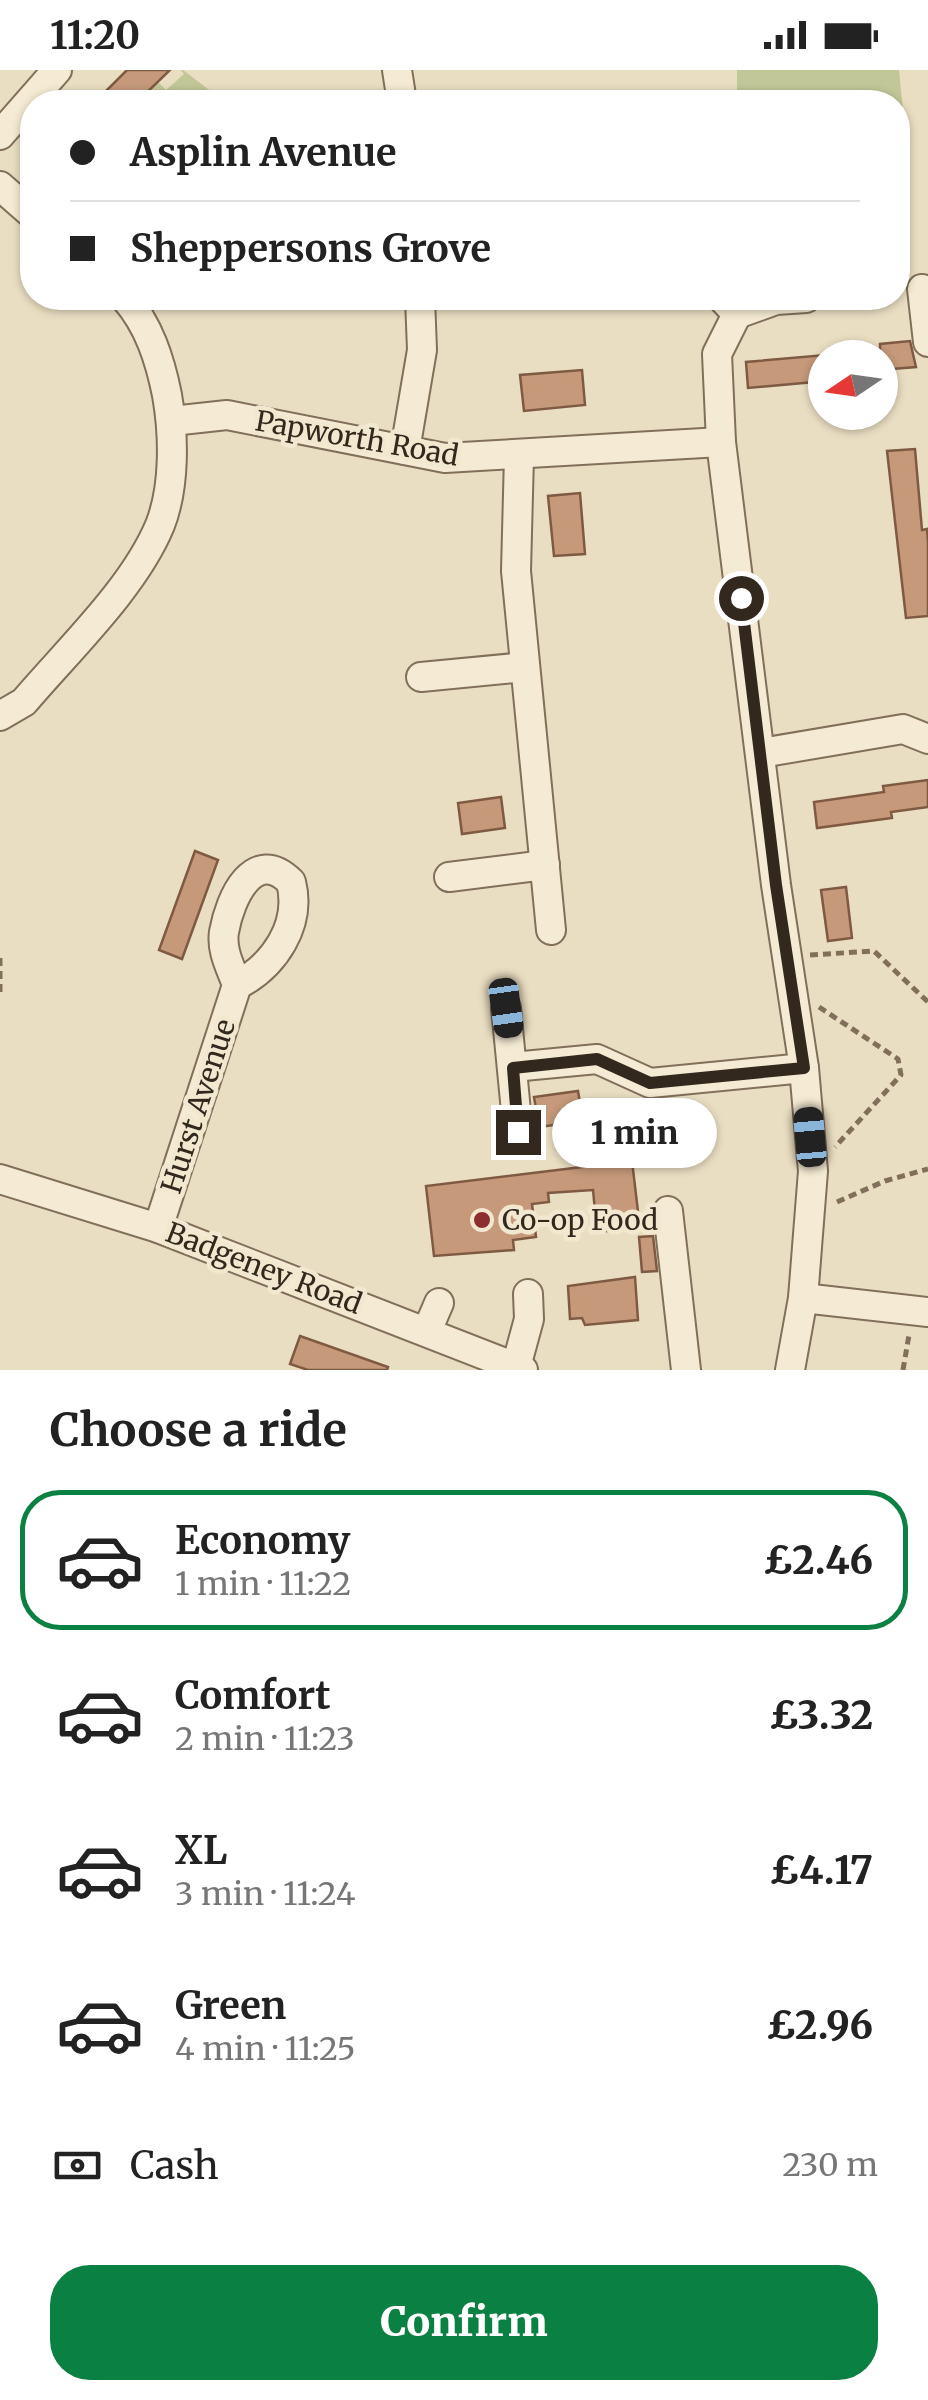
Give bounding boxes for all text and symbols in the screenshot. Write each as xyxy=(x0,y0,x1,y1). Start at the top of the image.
text: 11:20 xyxy=(50,12,140,59)
text: Asplin Avenue xyxy=(130,129,397,176)
text: Sheppersons Grove xyxy=(130,225,491,272)
north arrow xyxy=(808,340,898,430)
map controls xyxy=(808,340,898,430)
street label: Papworth Road xyxy=(253,402,462,474)
route start xyxy=(719,576,764,621)
car xyxy=(487,976,525,1040)
street label: Hurst Avenue xyxy=(153,1014,243,1198)
callout: 1 min xyxy=(553,1097,718,1167)
car xyxy=(792,1106,828,1168)
route end xyxy=(496,1110,541,1155)
text: 1 min xyxy=(591,1113,678,1153)
place label: Co-op Food xyxy=(502,1202,658,1238)
marker: Co-op Food xyxy=(471,1209,493,1231)
street label: Badgeney Road xyxy=(161,1214,367,1322)
text: Choose a ride xyxy=(50,1402,347,1458)
icon: car xyxy=(55,1515,145,1605)
text: Economy xyxy=(175,1517,350,1564)
text: £2.46 xyxy=(763,1537,873,1584)
text: 1 min · 11:22 xyxy=(175,1564,351,1604)
icon: car xyxy=(55,1670,145,1760)
text: Comfort xyxy=(175,1672,331,1719)
text: £3.32 xyxy=(769,1692,873,1739)
text: 2 min · 11:23 xyxy=(175,1719,355,1759)
icon: car xyxy=(55,1825,145,1915)
text: XL xyxy=(175,1827,227,1874)
text: £4.17 xyxy=(770,1847,873,1894)
text: 3 min · 11:24 xyxy=(175,1874,355,1914)
icon: car xyxy=(55,1980,145,2070)
text: Green xyxy=(175,1982,286,2029)
text: £2.96 xyxy=(766,2002,873,2049)
text: 4 min · 11:25 xyxy=(175,2029,356,2069)
icon: cash xyxy=(50,2138,105,2193)
text: Cash xyxy=(130,2142,219,2189)
text: 230 m xyxy=(782,2145,878,2185)
button: Confirm xyxy=(50,2265,878,2380)

